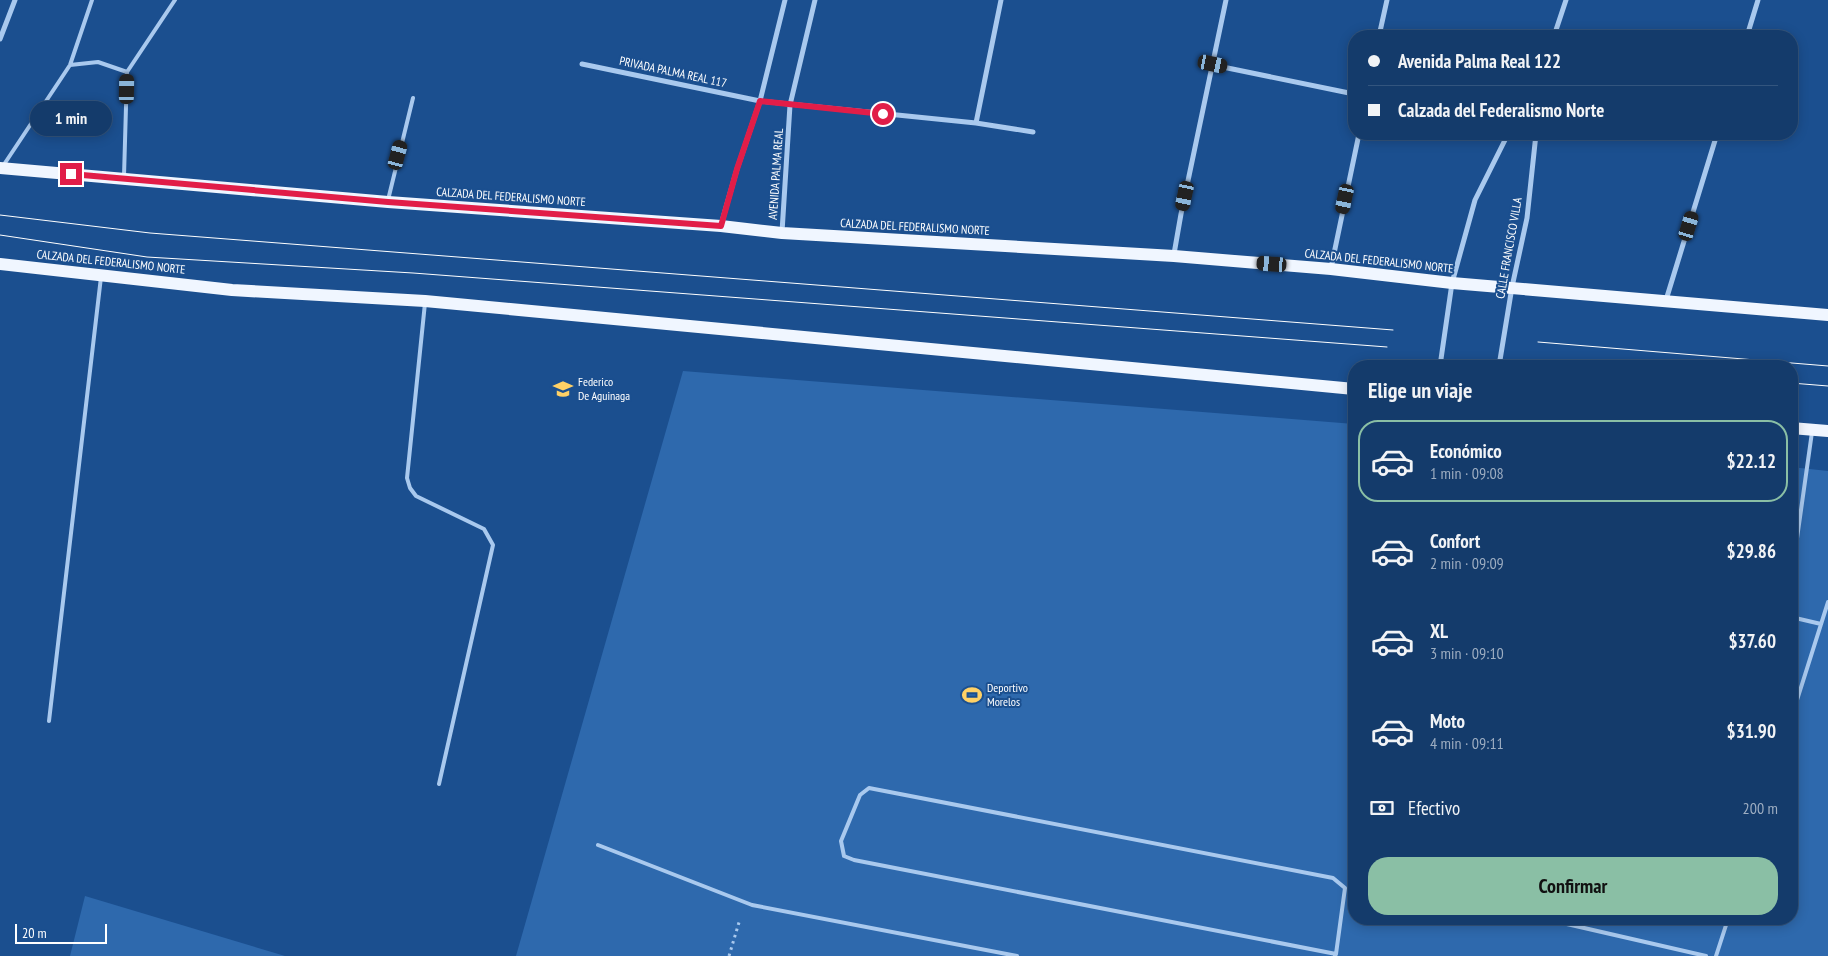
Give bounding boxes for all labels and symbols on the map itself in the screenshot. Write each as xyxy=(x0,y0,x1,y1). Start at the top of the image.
street label: PRIVADA PALMA REAL 117 xyxy=(618,53,728,90)
car xyxy=(1196,54,1229,74)
car xyxy=(119,74,134,104)
callout: 1 min xyxy=(30,101,112,136)
route start xyxy=(872,103,894,125)
street label: AVENIDA PALMA REAL xyxy=(765,128,786,220)
car xyxy=(386,139,409,171)
route end xyxy=(60,163,82,185)
car xyxy=(1174,180,1195,212)
car xyxy=(1334,183,1355,215)
street label: CALZADA DEL FEDERALISMO NORTE xyxy=(436,184,586,209)
street label: CALLE FRANCISCO VILLA xyxy=(1492,196,1525,300)
car xyxy=(1677,209,1700,243)
street label: CALZADA DEL FEDERALISMO NORTE xyxy=(840,215,990,238)
street label: CALZADA DEL FEDERALISMO NORTE xyxy=(1304,245,1454,276)
street label: CALZADA DEL FEDERALISMO NORTE xyxy=(36,246,186,277)
car xyxy=(1256,255,1287,273)
place label: Federico De Aguinaga xyxy=(578,374,630,403)
school or university icon: Federico De Aguinaga xyxy=(552,378,574,400)
place label: Deportivo Morelos xyxy=(987,680,1028,709)
sports icon: Deportivo Morelos xyxy=(961,684,983,706)
scale bar xyxy=(15,921,108,944)

